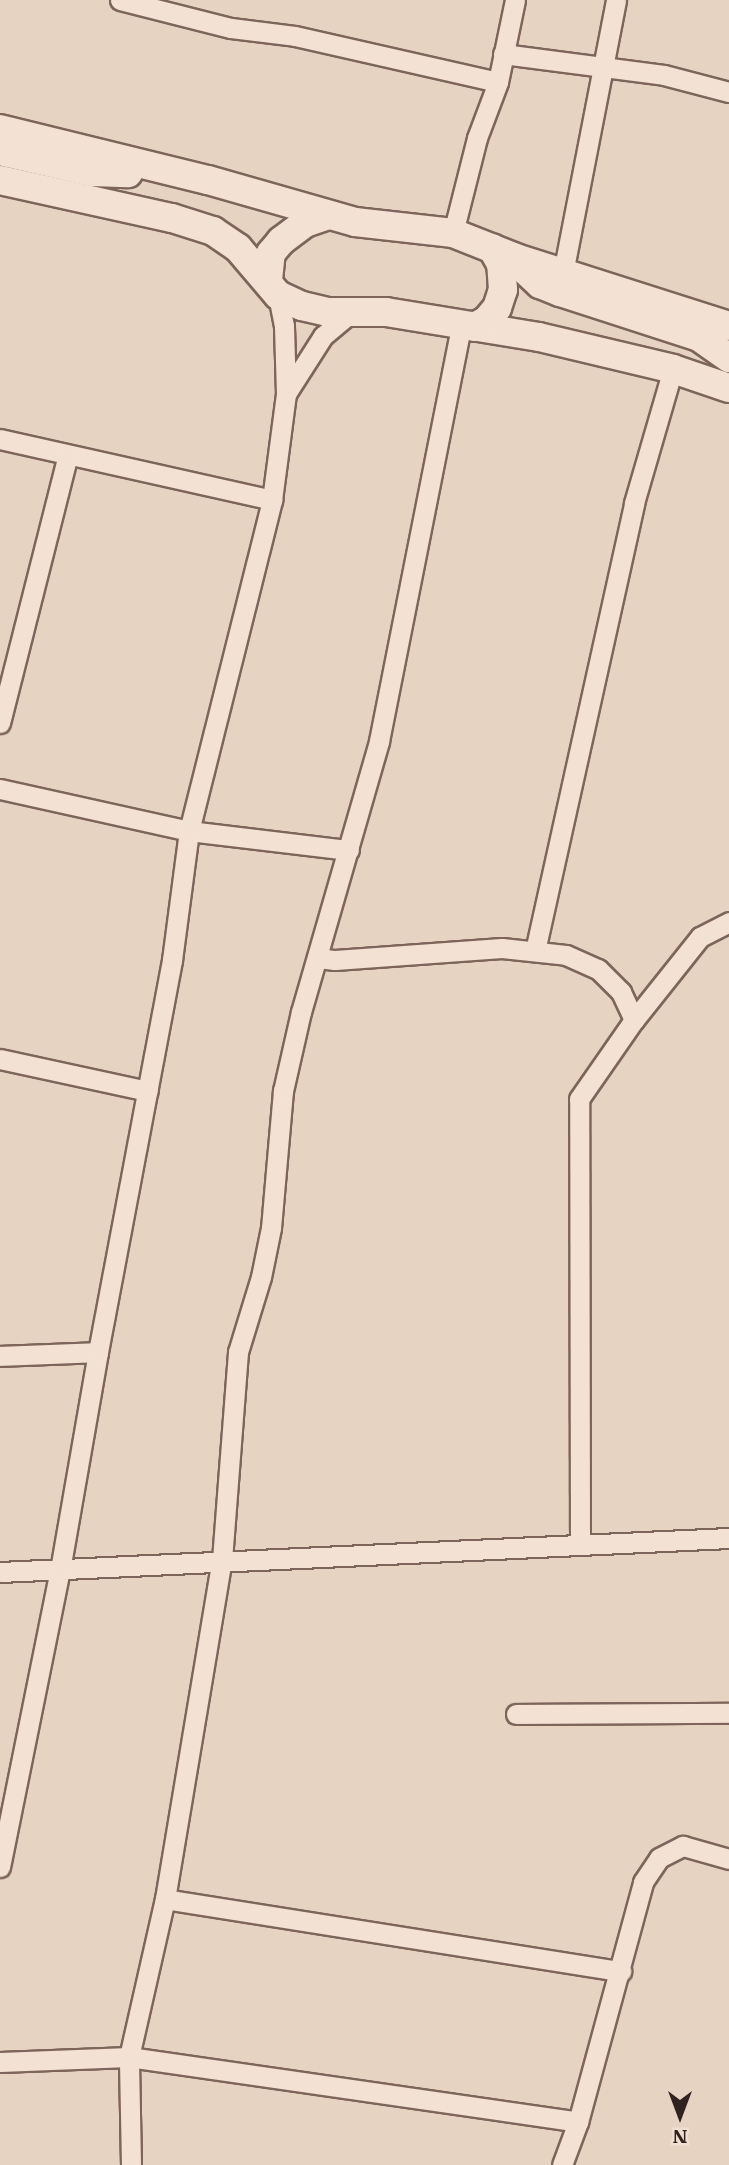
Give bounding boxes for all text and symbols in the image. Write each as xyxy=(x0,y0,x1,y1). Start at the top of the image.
north arrow xyxy=(645,2081,715,2151)
text: N xyxy=(672,2125,688,2149)

